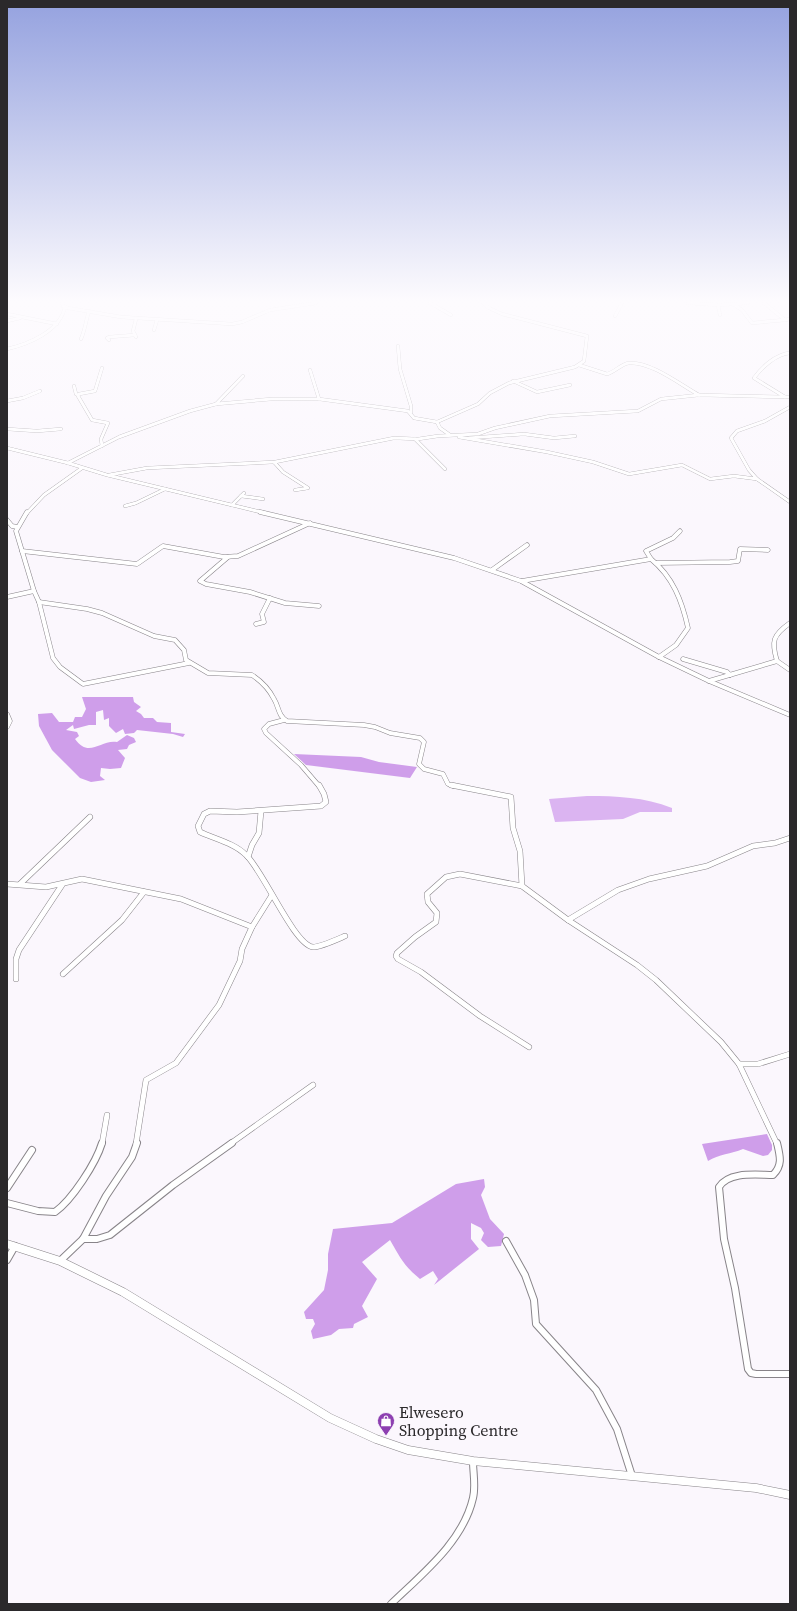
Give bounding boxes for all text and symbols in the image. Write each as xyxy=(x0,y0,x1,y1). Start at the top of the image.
place label: Elwesero Shopping Centre xyxy=(399,1401,518,1441)
shop icon: Elwesero Shopping Centre xyxy=(376,1411,396,1436)

